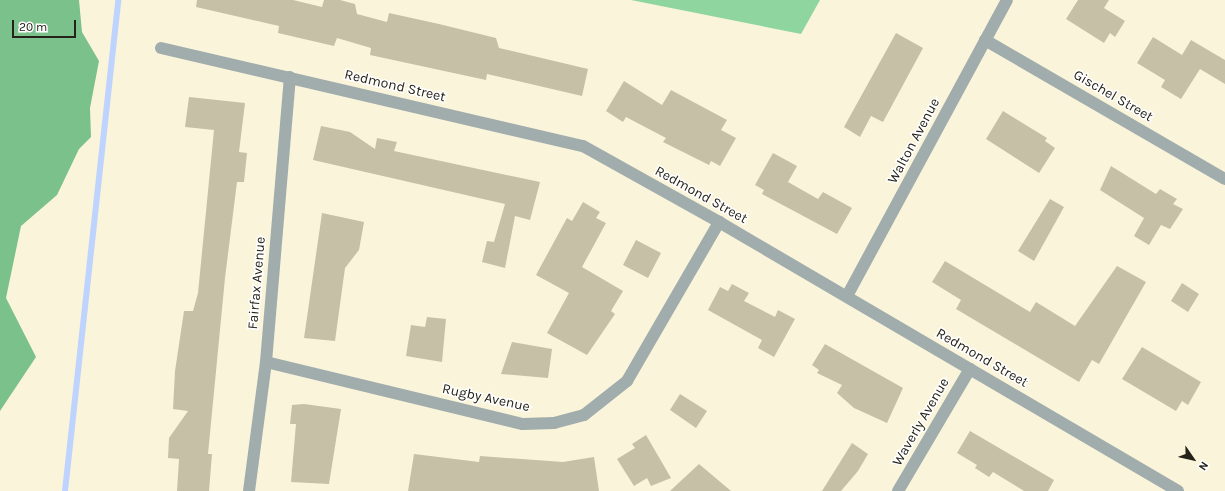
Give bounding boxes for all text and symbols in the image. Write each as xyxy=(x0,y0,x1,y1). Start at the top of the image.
scale bar xyxy=(14,12,78,38)
text: 20 m xyxy=(19,20,47,34)
street label: Redmond Street xyxy=(343,66,447,106)
street label: Gischel Street xyxy=(1070,66,1156,126)
street label: Walton Avenue xyxy=(884,95,944,187)
street label: Redmond Street xyxy=(652,163,750,227)
street label: Fairfax Avenue xyxy=(245,236,269,330)
street label: Redmond Street xyxy=(933,325,1031,391)
street label: Waverly Avenue xyxy=(889,375,953,469)
street label: Rugby Avenue xyxy=(441,381,531,415)
north arrow xyxy=(1173,439,1213,479)
text: N xyxy=(1196,459,1211,473)

